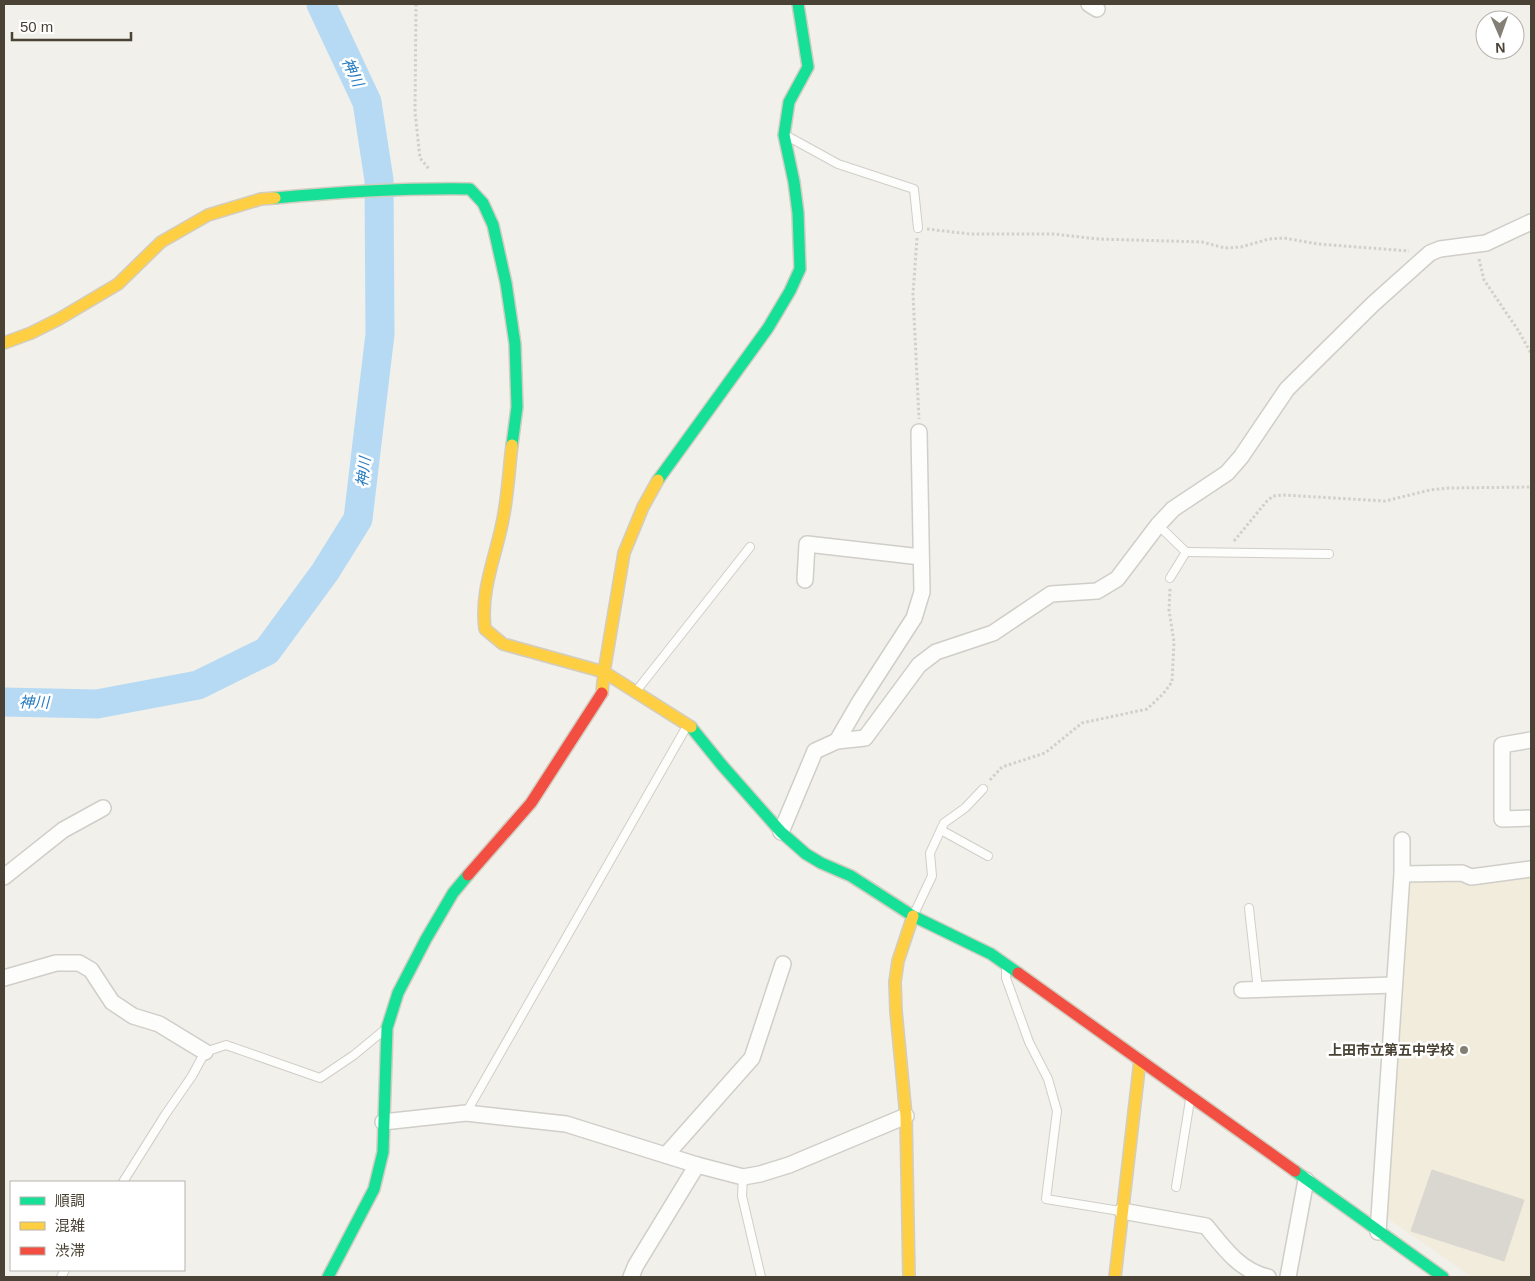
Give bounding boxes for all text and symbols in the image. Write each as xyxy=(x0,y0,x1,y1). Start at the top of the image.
scale bar xyxy=(12,10,131,42)
north arrow xyxy=(1475,10,1525,60)
text: 50 m xyxy=(20,18,53,35)
text: N xyxy=(1495,40,1506,56)
water label: 神川 xyxy=(339,55,368,91)
water label: 神川 xyxy=(353,454,374,488)
water label: 神川 xyxy=(19,693,51,711)
place label: 上田市立第五中学校 xyxy=(1328,1042,1454,1058)
marker: 上田市立第五中学校 xyxy=(1458,1044,1470,1056)
legend xyxy=(10,1181,185,1271)
text: 順調 xyxy=(55,1192,85,1209)
text: 混雑 xyxy=(55,1217,85,1234)
text: 渋滞 xyxy=(55,1242,85,1259)

